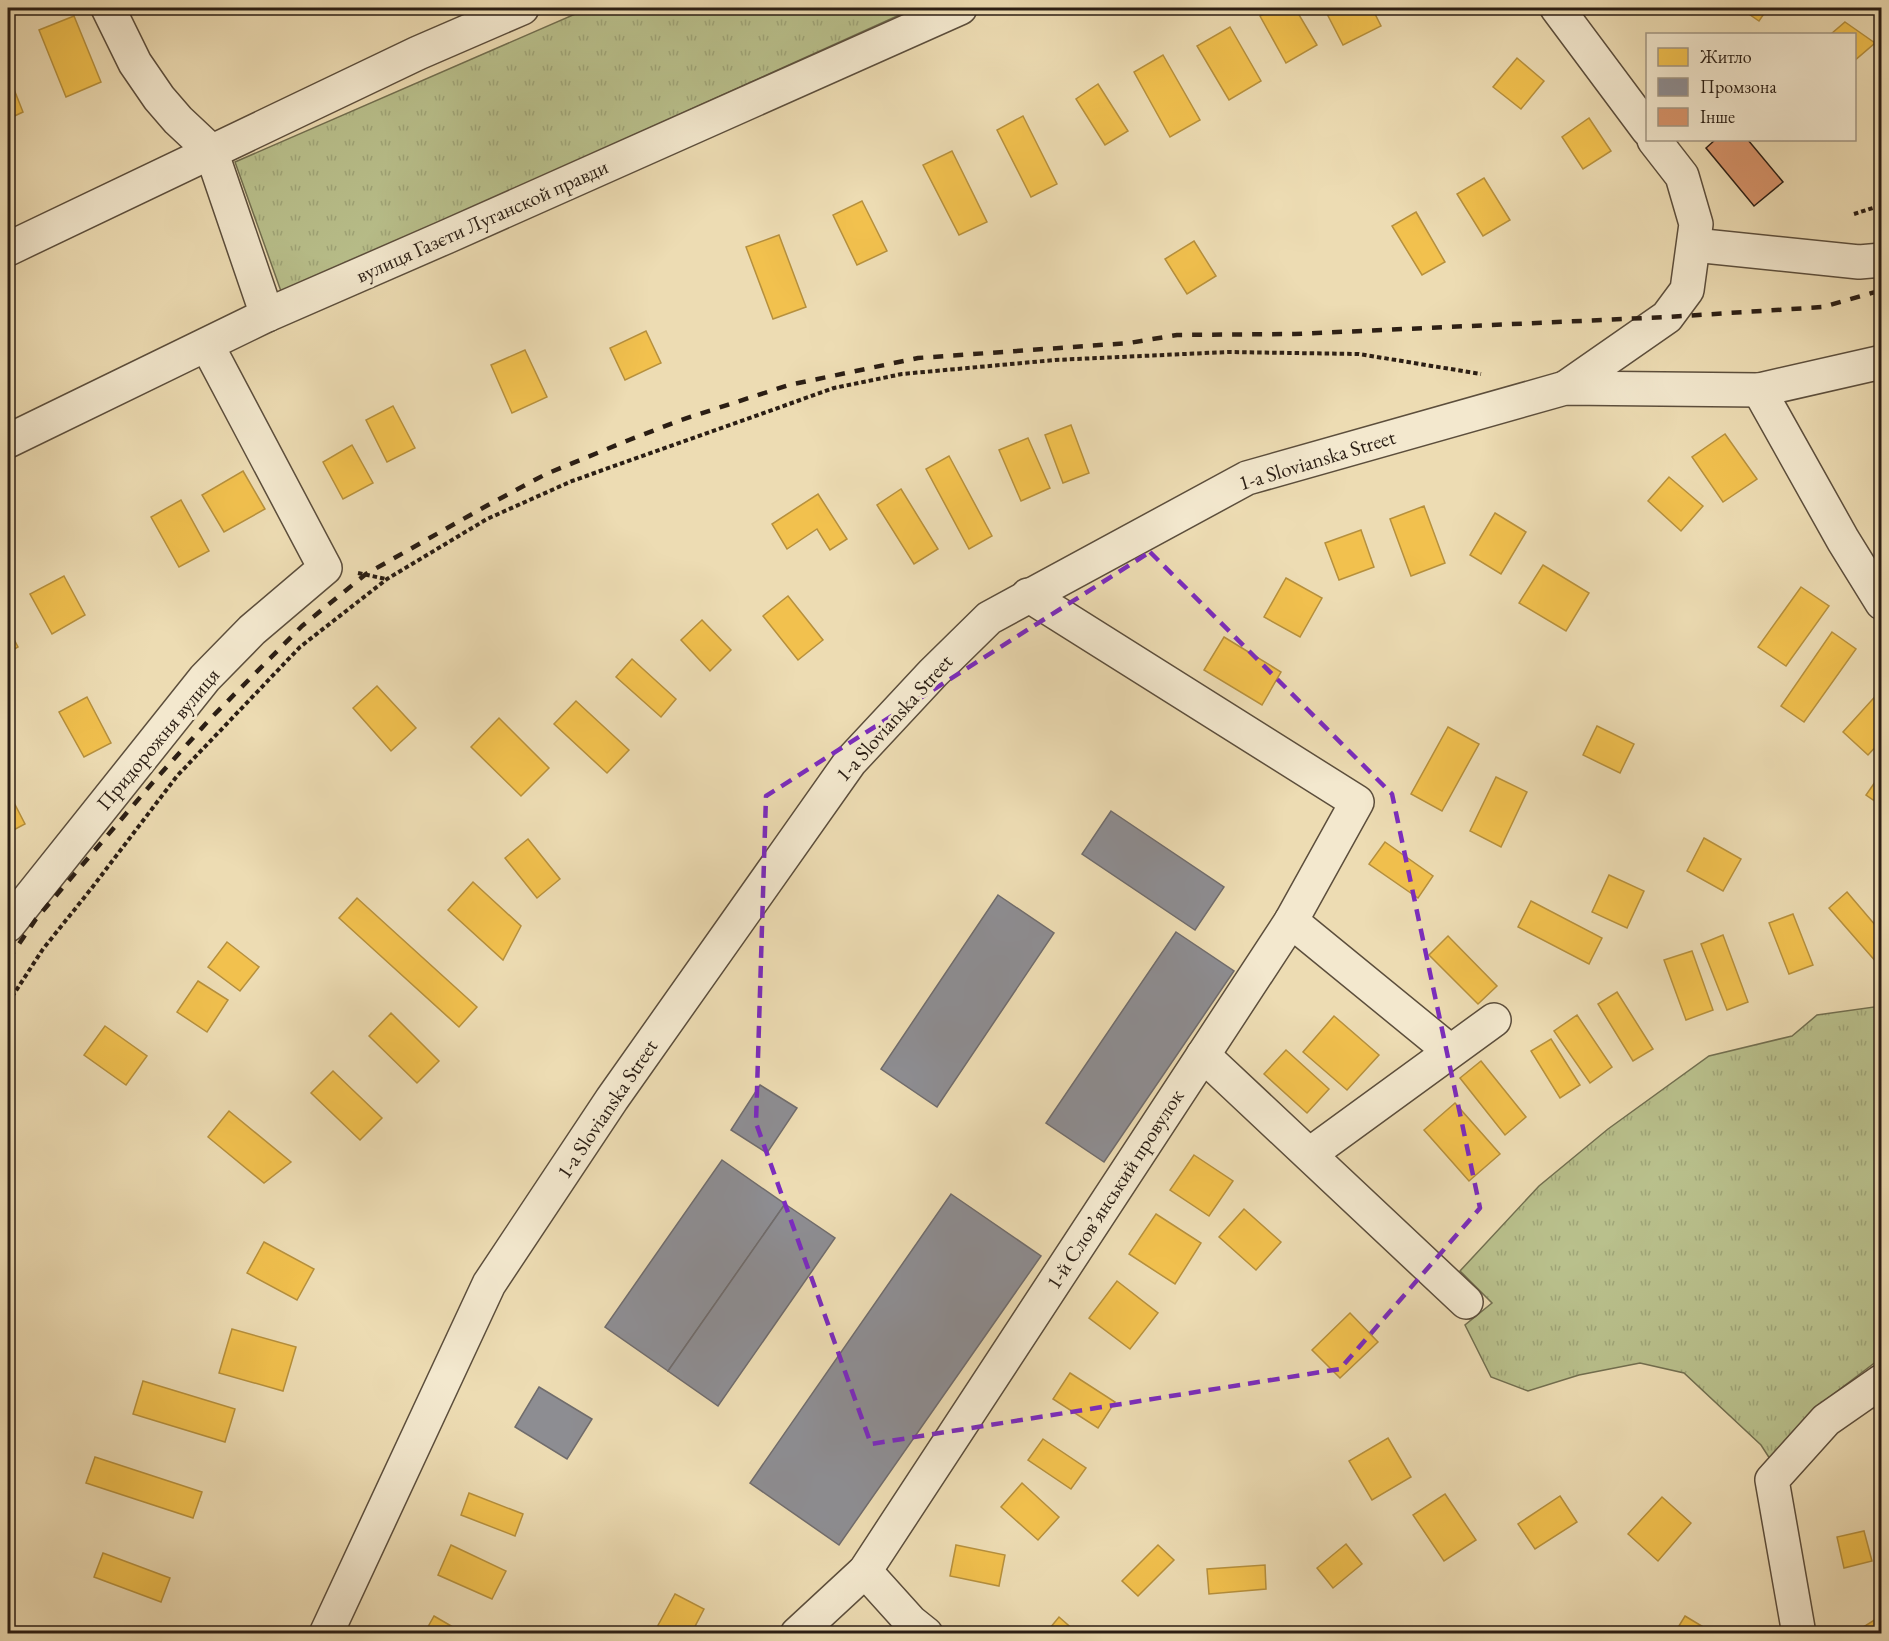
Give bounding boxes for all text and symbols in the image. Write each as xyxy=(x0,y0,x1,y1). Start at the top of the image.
legend xyxy=(1646,33,1856,141)
text: Житло xyxy=(1699,45,1752,68)
text: Промзона xyxy=(1700,75,1777,98)
text: Інше xyxy=(1700,105,1735,128)
street label: вулиця Газєти Луганской правди xyxy=(352,153,612,288)
street label: 1-a Slovianska Street xyxy=(1235,423,1399,496)
street label: 1-a Slovianska Street xyxy=(829,648,958,787)
street label: Придорожня вулиця xyxy=(90,662,225,816)
street label: 1-a Slovianska Street xyxy=(550,1033,663,1184)
street label: 1-й Слов’янський провулок xyxy=(1040,1084,1189,1294)

